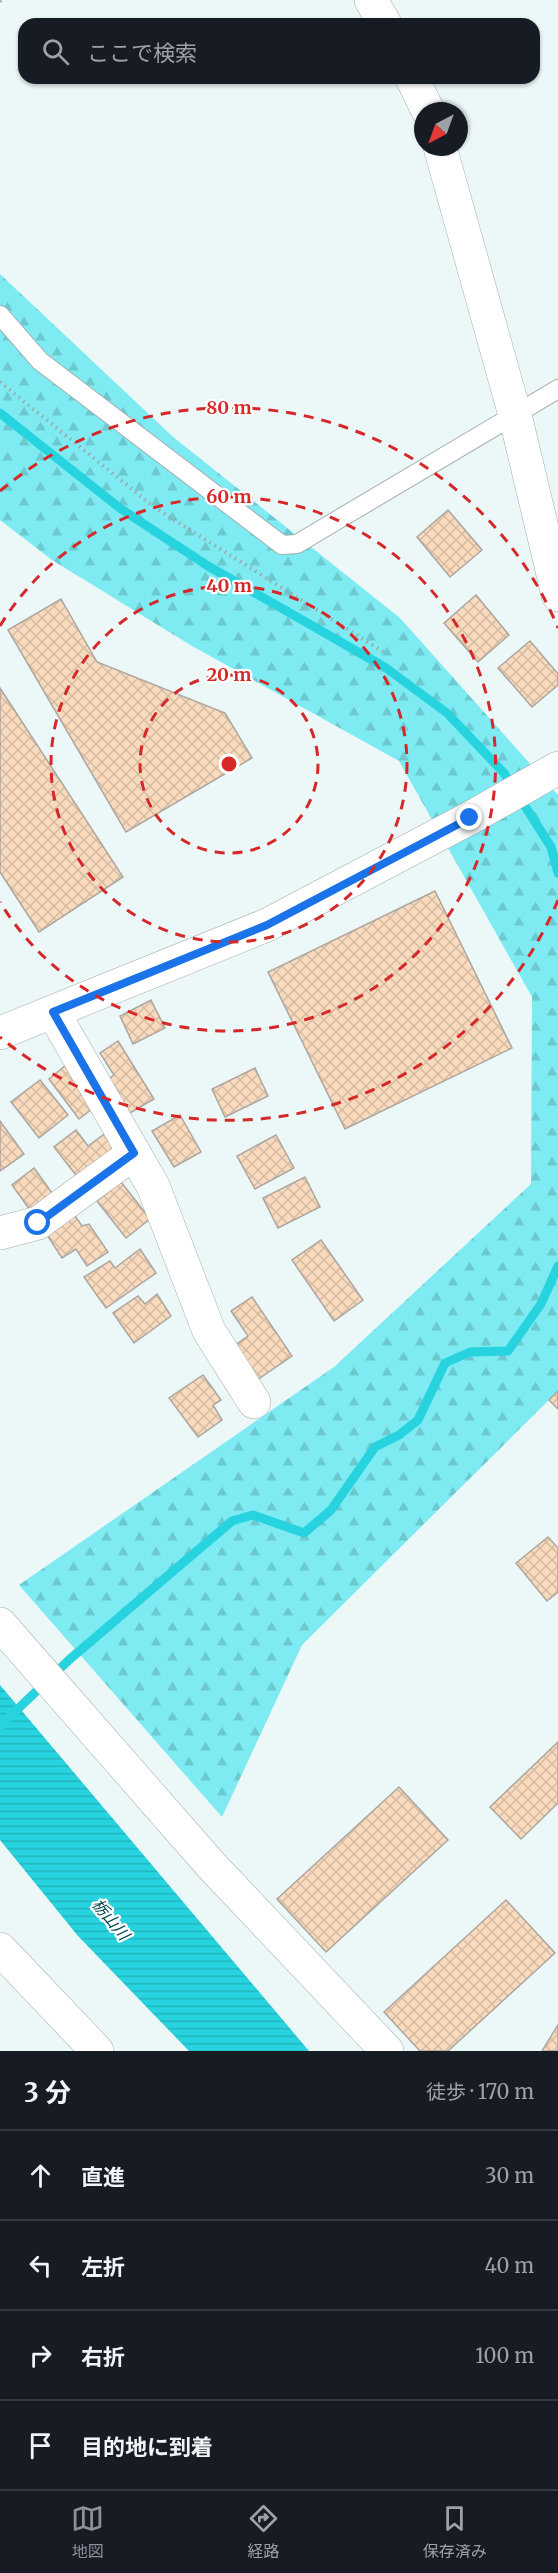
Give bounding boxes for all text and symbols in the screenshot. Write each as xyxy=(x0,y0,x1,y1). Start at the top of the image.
search box xyxy=(18,18,540,84)
icon: search xyxy=(39,35,72,68)
text: ここで検索 xyxy=(87,39,197,67)
north arrow xyxy=(414,102,468,156)
text: 80 m xyxy=(206,396,252,419)
text: 60 m xyxy=(206,485,252,508)
text: 40 m xyxy=(206,574,252,597)
text: 20 m xyxy=(207,663,251,686)
centre of rings xyxy=(219,754,239,774)
route end xyxy=(456,804,482,830)
route start xyxy=(24,1209,50,1235)
water label: 栃山川 xyxy=(88,1894,135,1945)
text: 3 分 xyxy=(24,2076,71,2109)
text: 徒歩 · 170 m xyxy=(426,2079,534,2104)
icon: ahead xyxy=(24,2159,57,2192)
text: 直進 xyxy=(81,2163,125,2191)
text: 30 m xyxy=(485,2163,534,2188)
icon: left xyxy=(24,2249,57,2282)
text: 左折 xyxy=(81,2253,125,2281)
text: 40 m xyxy=(484,2253,534,2278)
icon: right xyxy=(24,2339,57,2372)
text: 右折 xyxy=(81,2343,125,2371)
text: 100 m xyxy=(475,2343,534,2368)
icon: arrive xyxy=(24,2429,57,2462)
text: 目的地に到着 xyxy=(81,2433,213,2461)
tab: 地図 xyxy=(71,2502,104,2562)
tab: 経路 xyxy=(247,2502,280,2562)
tab: 保存済み xyxy=(423,2502,487,2562)

